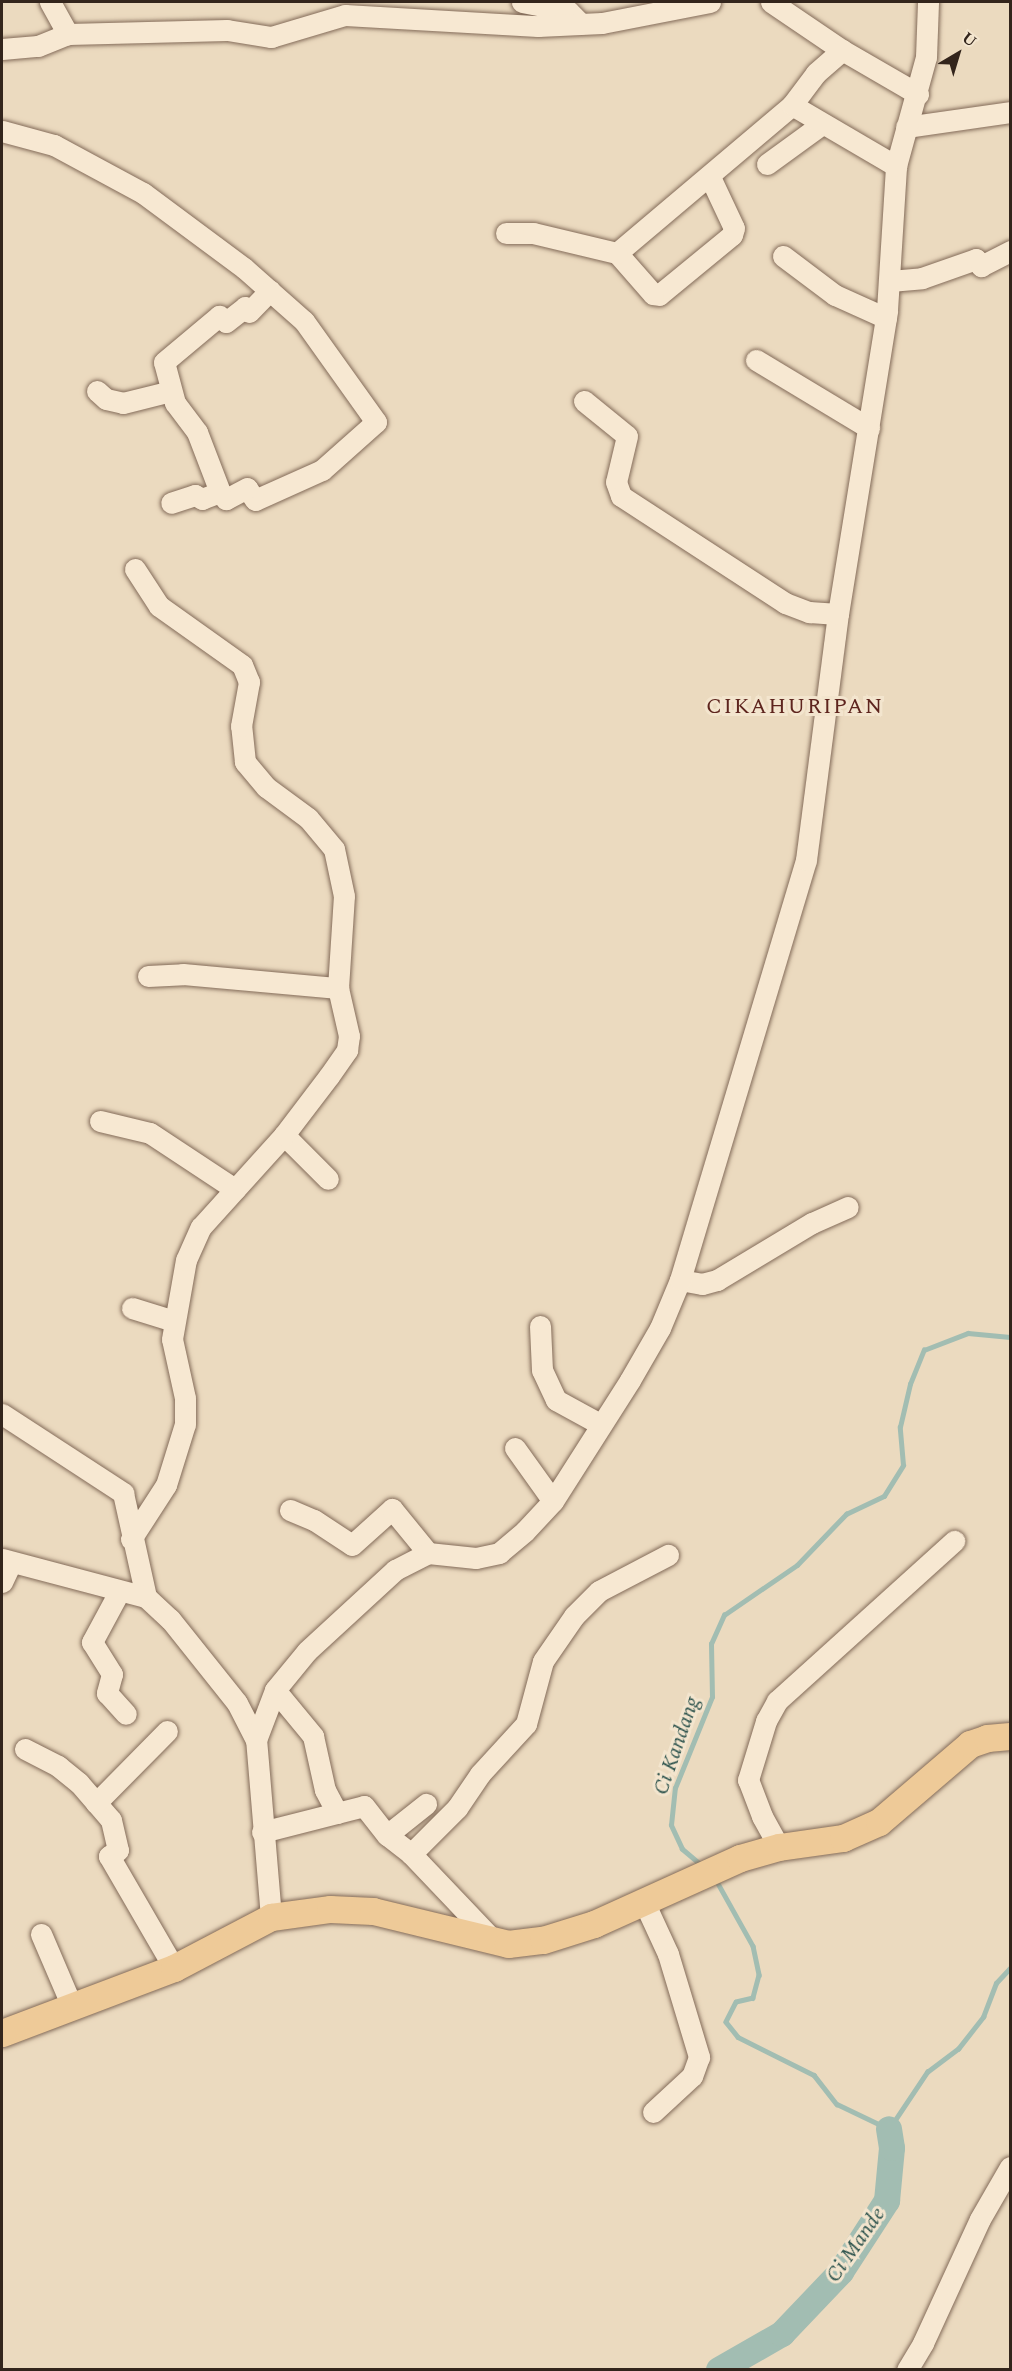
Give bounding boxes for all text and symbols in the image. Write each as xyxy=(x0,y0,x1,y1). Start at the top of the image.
north arrow xyxy=(928,24,988,84)
text: U xyxy=(956,26,982,53)
district label: CIKAHURIPAN xyxy=(706,694,884,720)
water label: Ci Kandang xyxy=(649,1694,705,1798)
water label: Ci Mande xyxy=(821,2203,891,2287)

